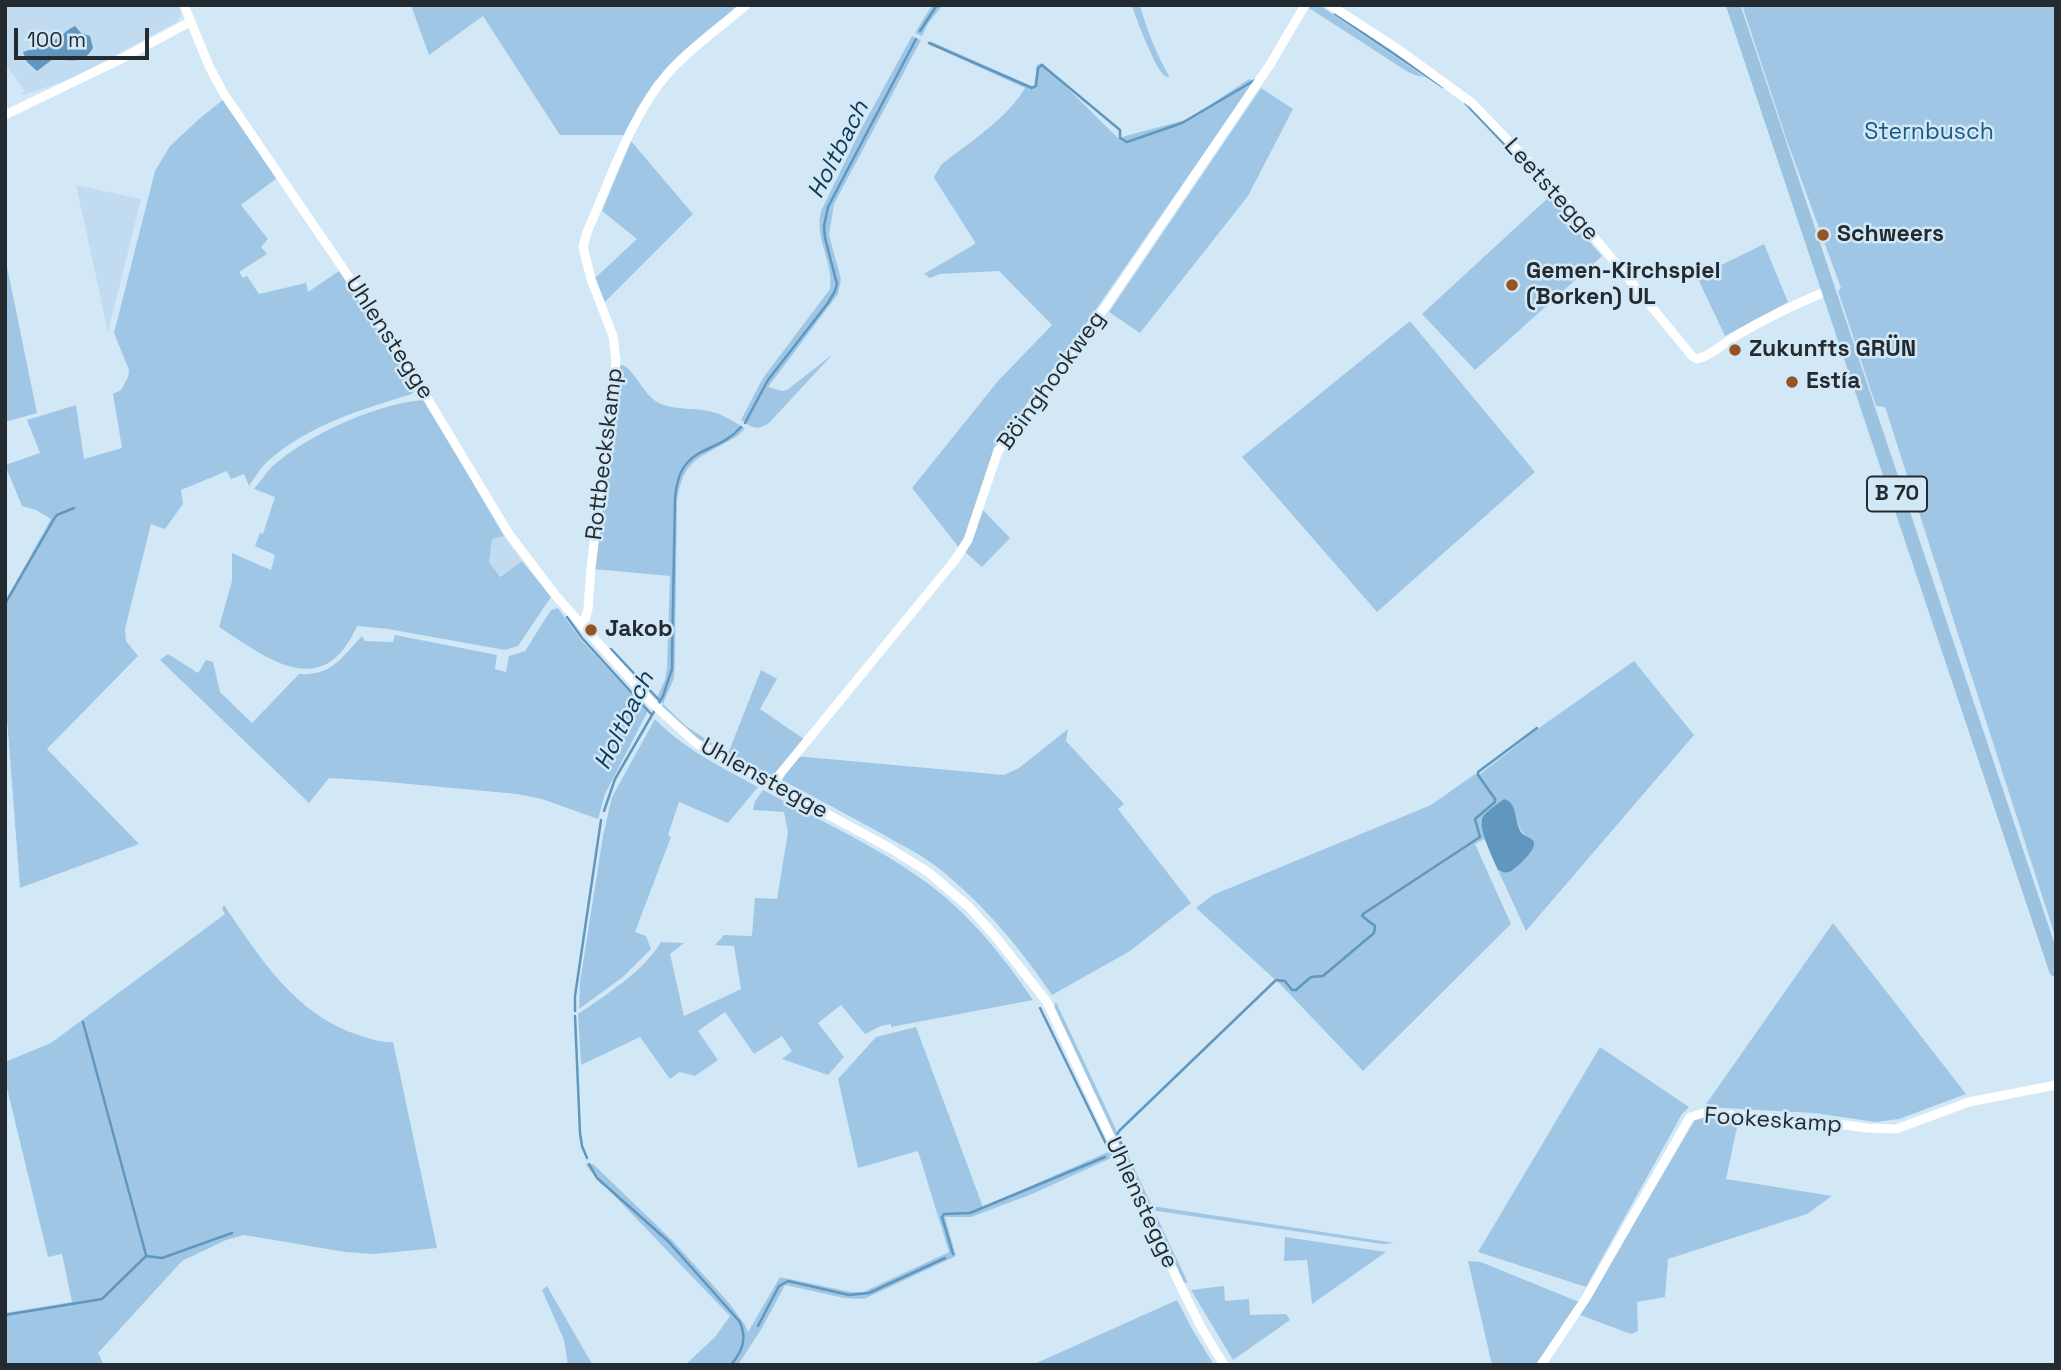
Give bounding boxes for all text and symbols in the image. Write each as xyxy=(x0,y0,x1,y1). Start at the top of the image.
scale bar xyxy=(18,14,152,58)
text: 100 m xyxy=(27,26,86,53)
water label: Holtbach xyxy=(802,96,876,204)
park label: Sternbusch xyxy=(1864,119,1994,147)
street label: Leetstegge xyxy=(1498,133,1604,247)
place label: Schweers xyxy=(1837,221,1944,249)
marker: Schweers xyxy=(1815,227,1831,243)
place label: Gemen-Kirchspiel (Borken) UL xyxy=(1526,258,1721,312)
street label: Uhlenstegge xyxy=(339,271,439,405)
marker: Gemen-Kirchspiel (Borken) UL xyxy=(1504,277,1520,293)
street label: Böinghookweg xyxy=(992,306,1112,456)
place label: Zukunfts GRÜN xyxy=(1749,336,1916,364)
marker: Zukunfts GRÜN xyxy=(1727,342,1743,358)
street label: Rottbeckskamp xyxy=(581,366,629,542)
place label: Estía xyxy=(1806,368,1860,396)
marker: Estía xyxy=(1784,374,1800,390)
road number: B 70 xyxy=(1867,476,1927,512)
place label: Jakob xyxy=(605,616,673,644)
marker: Jakob xyxy=(583,622,599,638)
water label: Holtbach xyxy=(589,667,661,775)
street label: Uhlenstegge xyxy=(695,733,833,825)
street label: Fookeskamp xyxy=(1703,1102,1843,1140)
street label: Uhlenstegge xyxy=(1099,1133,1183,1273)

